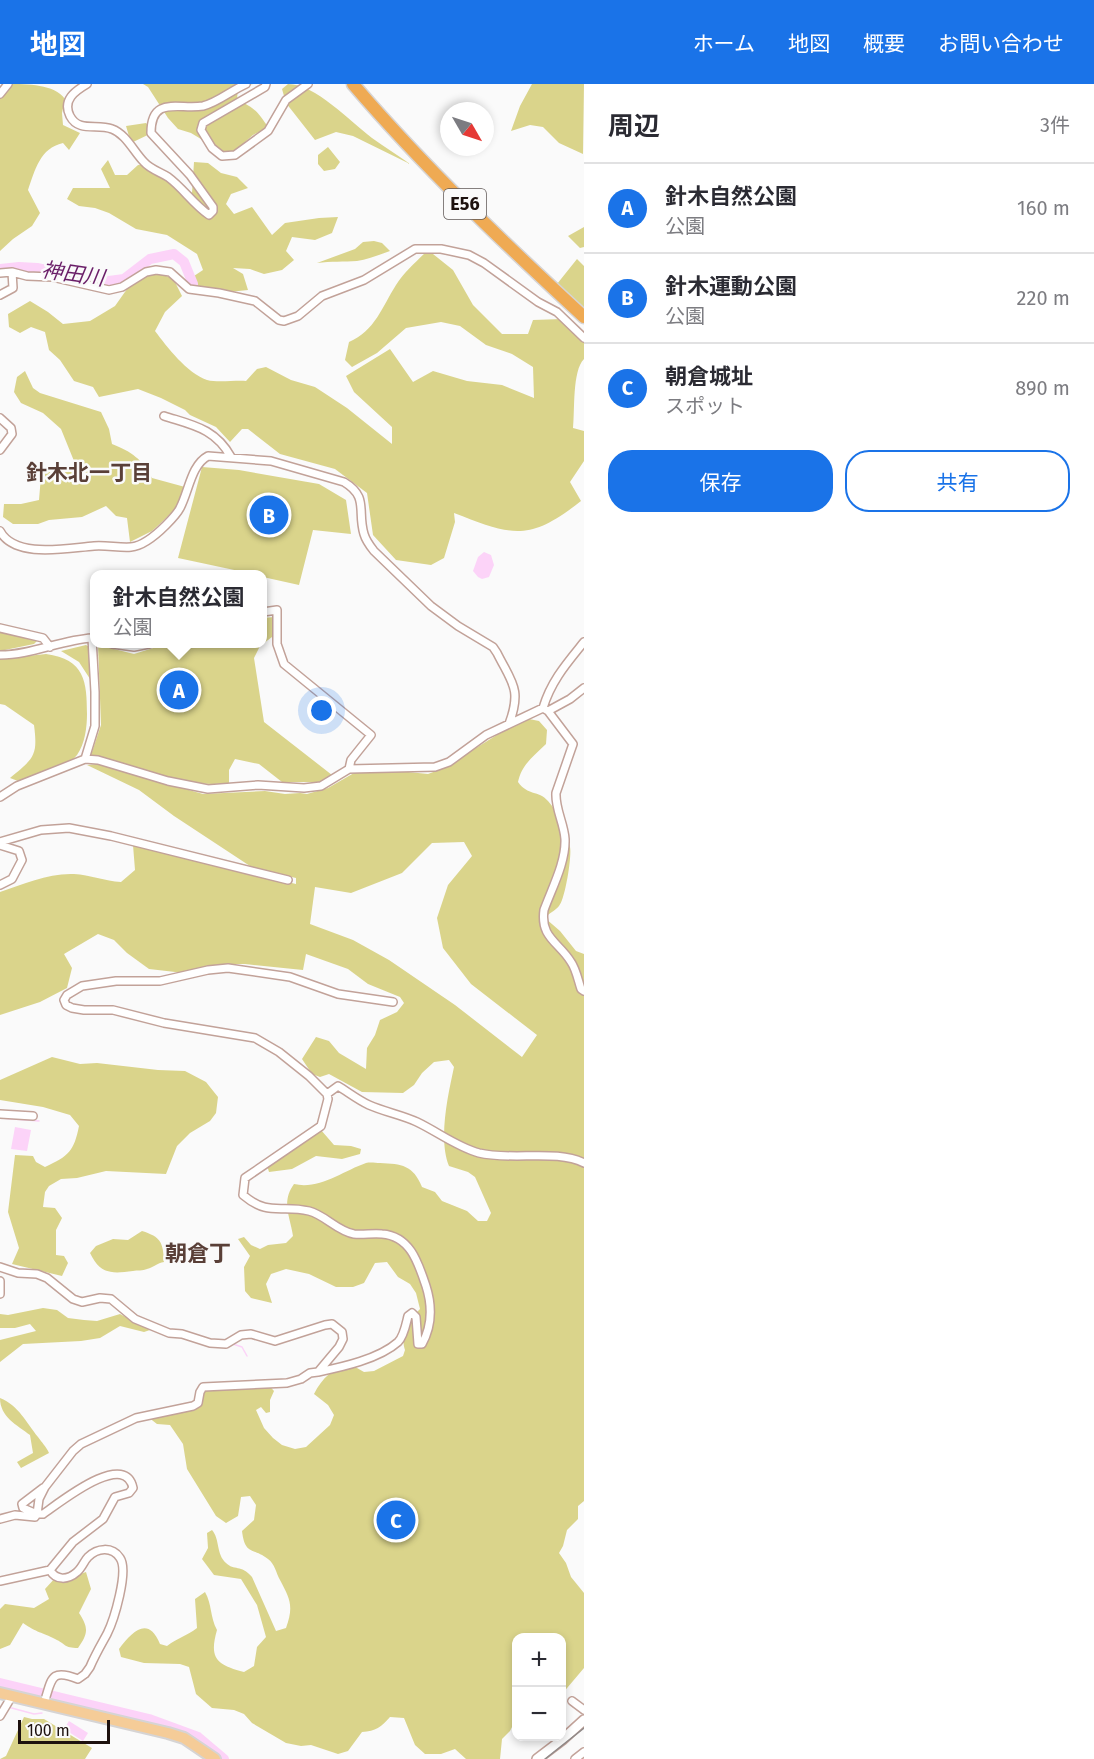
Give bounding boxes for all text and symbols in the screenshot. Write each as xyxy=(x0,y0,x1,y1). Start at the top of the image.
text: 地図 xyxy=(30,28,86,61)
text: ホーム xyxy=(693,31,755,57)
text: 地図 xyxy=(788,31,830,57)
text: 概要 xyxy=(863,31,905,57)
text: お問い合わせ xyxy=(938,31,1064,57)
north arrow xyxy=(440,102,494,156)
text: 周辺 xyxy=(608,111,660,142)
text: 3件 xyxy=(1040,113,1070,137)
text: 針木自然公園 xyxy=(665,183,797,210)
road number: E56 xyxy=(444,189,486,219)
text: A xyxy=(622,196,633,220)
text: 160 m xyxy=(1017,196,1070,220)
text: 公園 xyxy=(665,214,705,238)
water label: 神田川 xyxy=(40,257,108,292)
text: 針木運動公園 xyxy=(665,273,797,300)
text: B xyxy=(621,286,634,310)
text: 220 m xyxy=(1017,286,1070,310)
text: 公園 xyxy=(665,304,705,328)
text: 朝倉城址 xyxy=(665,363,753,390)
text: C xyxy=(622,376,633,400)
text: 890 m xyxy=(1015,376,1070,400)
text: スポット xyxy=(665,394,745,418)
button: 保存 xyxy=(608,450,833,512)
button: 共有 xyxy=(845,450,1070,512)
district label: 針木北一丁目 xyxy=(26,460,152,486)
pin: B xyxy=(250,492,288,538)
popup xyxy=(90,570,267,648)
text: 針木自然公園 xyxy=(112,584,245,611)
text: 公園 xyxy=(112,615,152,639)
pin: A xyxy=(160,668,198,712)
your location xyxy=(307,696,336,725)
district label: 朝倉丁 xyxy=(165,1240,231,1267)
pin: C xyxy=(376,1498,416,1542)
map controls xyxy=(512,1633,566,1741)
button: + xyxy=(512,1633,566,1687)
button: − xyxy=(512,1687,566,1741)
scale bar xyxy=(18,1717,110,1744)
text: 100 m xyxy=(27,1721,70,1740)

